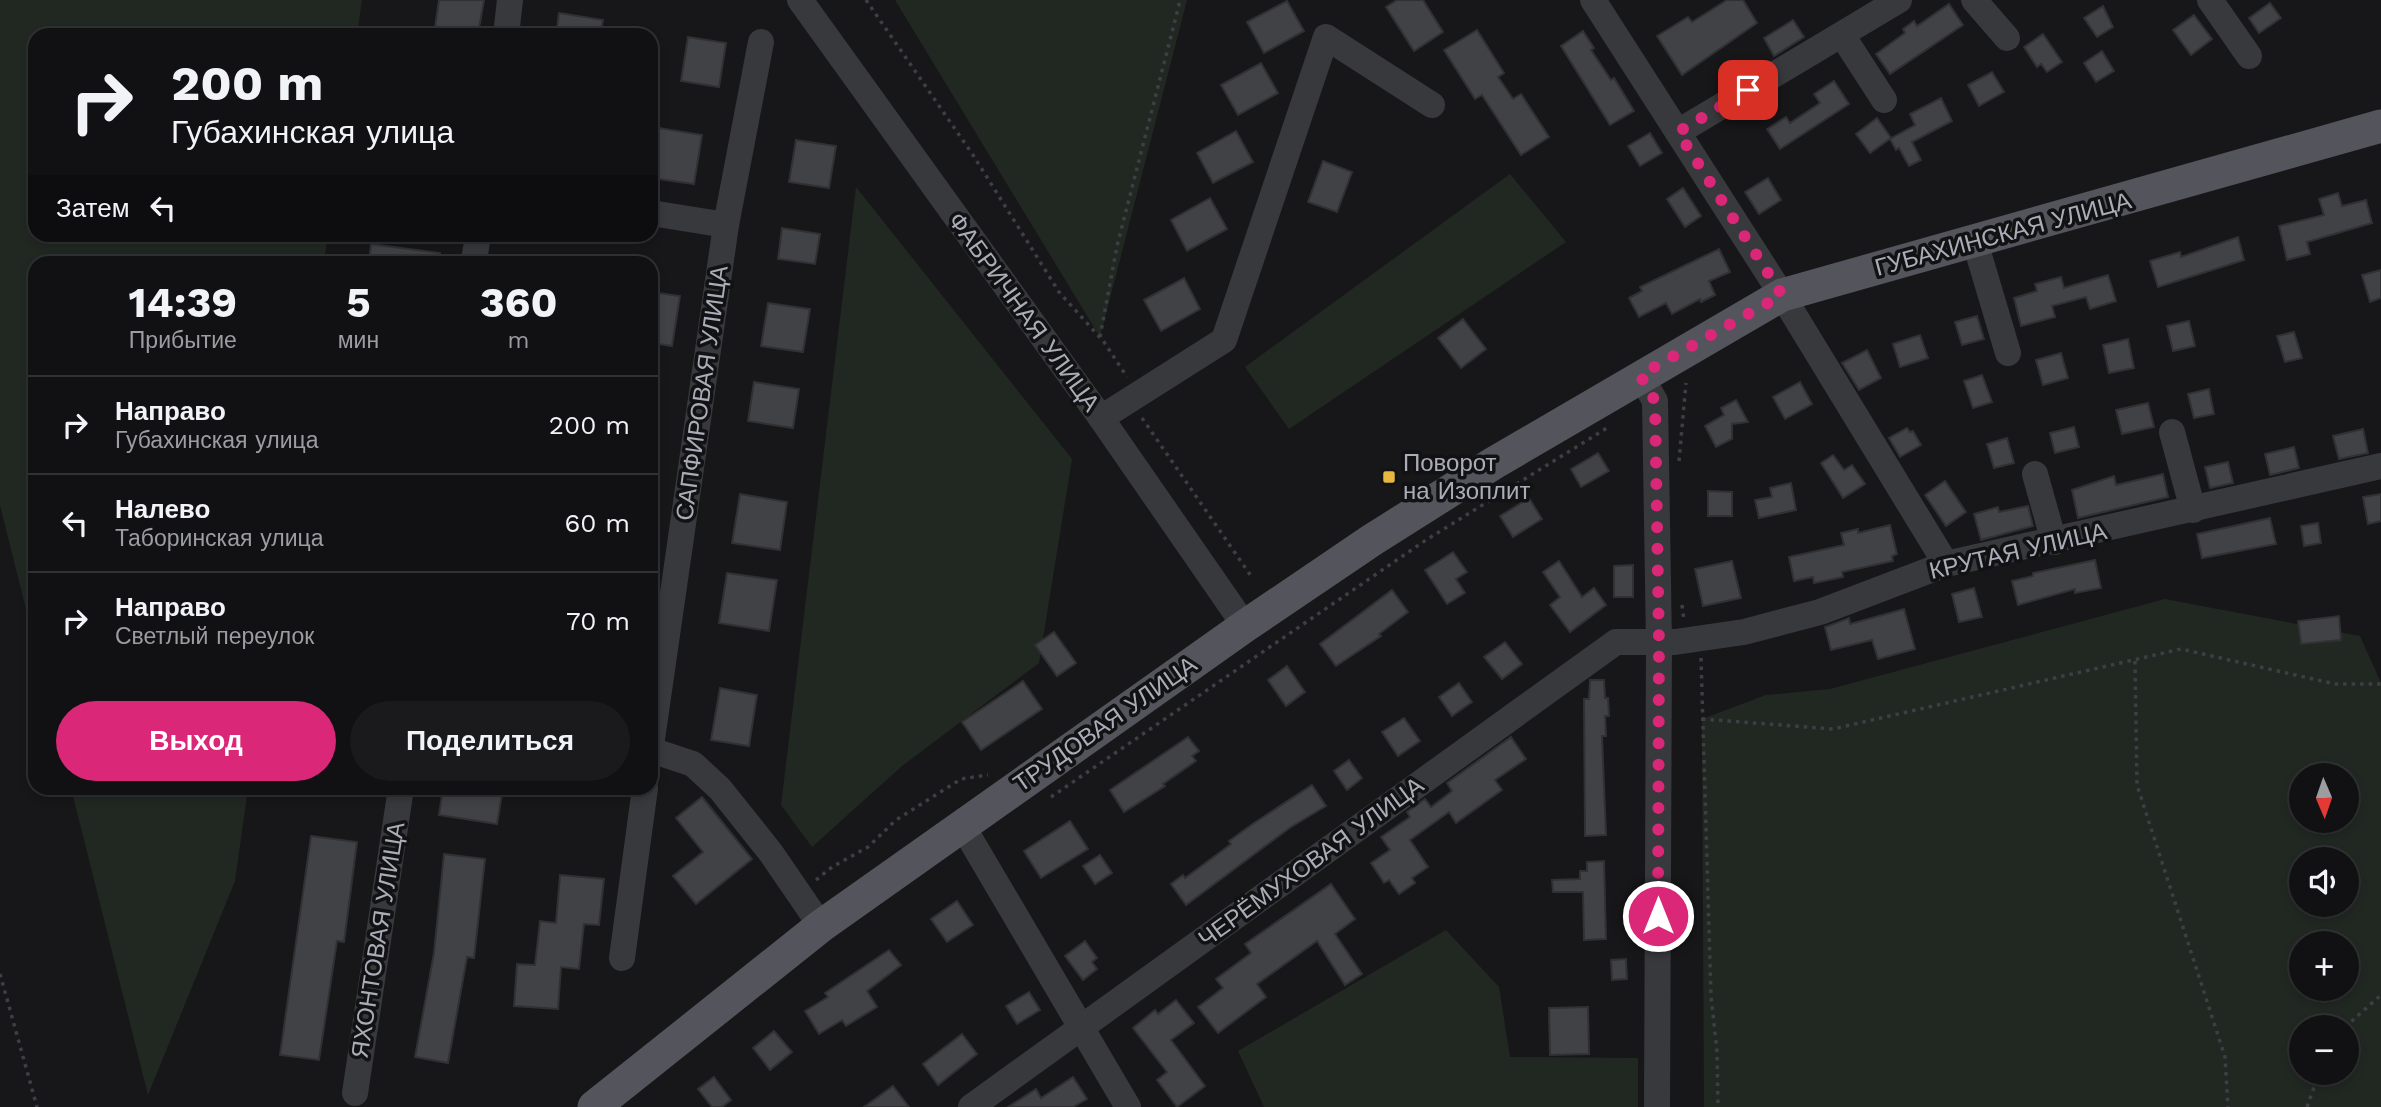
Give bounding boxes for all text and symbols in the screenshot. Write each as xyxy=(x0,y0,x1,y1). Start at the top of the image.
text: 200 m xyxy=(171,54,323,112)
icon: right xyxy=(56,56,147,147)
pin xyxy=(1718,60,1778,120)
icon: arrive xyxy=(1729,71,1767,109)
text: Губахинская улица xyxy=(171,113,454,151)
street label: ГУБАХИНСКАЯ УЛИЦА xyxy=(1872,186,2134,282)
icon: left xyxy=(144,189,182,227)
text: Затем xyxy=(56,193,130,223)
street label: ФАБРИЧНАЯ УЛИЦА xyxy=(942,207,1106,417)
street label: САПФИРОВАЯ УЛИЦА xyxy=(670,264,734,522)
text: 14:39 xyxy=(129,278,237,327)
text: 5 xyxy=(346,278,371,327)
text: 360 xyxy=(480,278,557,327)
text: Прибытие xyxy=(129,327,237,354)
text: мин xyxy=(338,327,379,354)
text: m xyxy=(508,327,530,354)
text: Направо xyxy=(115,396,226,426)
icon: right xyxy=(56,406,94,444)
text: 200 m xyxy=(549,410,630,440)
text: Губахинская улица xyxy=(115,427,319,454)
place label: Поворот на Изоплит xyxy=(1403,449,1531,505)
marker: Поворот на Изоплит xyxy=(1381,469,1397,485)
text: Налево xyxy=(115,494,210,524)
icon: left xyxy=(56,504,94,542)
text: 60 m xyxy=(564,508,630,538)
street label: КРУТАЯ УЛИЦА xyxy=(1927,517,2109,585)
text: Таборинская улица xyxy=(115,525,324,552)
text: Направо xyxy=(115,592,226,622)
icon: right xyxy=(56,602,94,640)
text: 70 m xyxy=(566,606,630,636)
text: Светлый переулок xyxy=(115,623,314,650)
street label: ТРУДОВАЯ УЛИЦА xyxy=(1008,650,1202,798)
button: Выход xyxy=(56,701,336,781)
button: Поделиться xyxy=(350,701,630,781)
north arrow xyxy=(2289,763,2359,833)
map controls xyxy=(2289,763,2359,1085)
street label: ЧЕРЁМУХОВАЯ УЛИЦА xyxy=(1193,771,1429,953)
street label: ЯХОНТОВАЯ УЛИЦА xyxy=(345,820,411,1060)
button: sound xyxy=(2289,847,2359,917)
position arrow xyxy=(1621,879,1695,953)
button: + xyxy=(2289,931,2359,1001)
button: − xyxy=(2289,1015,2359,1085)

